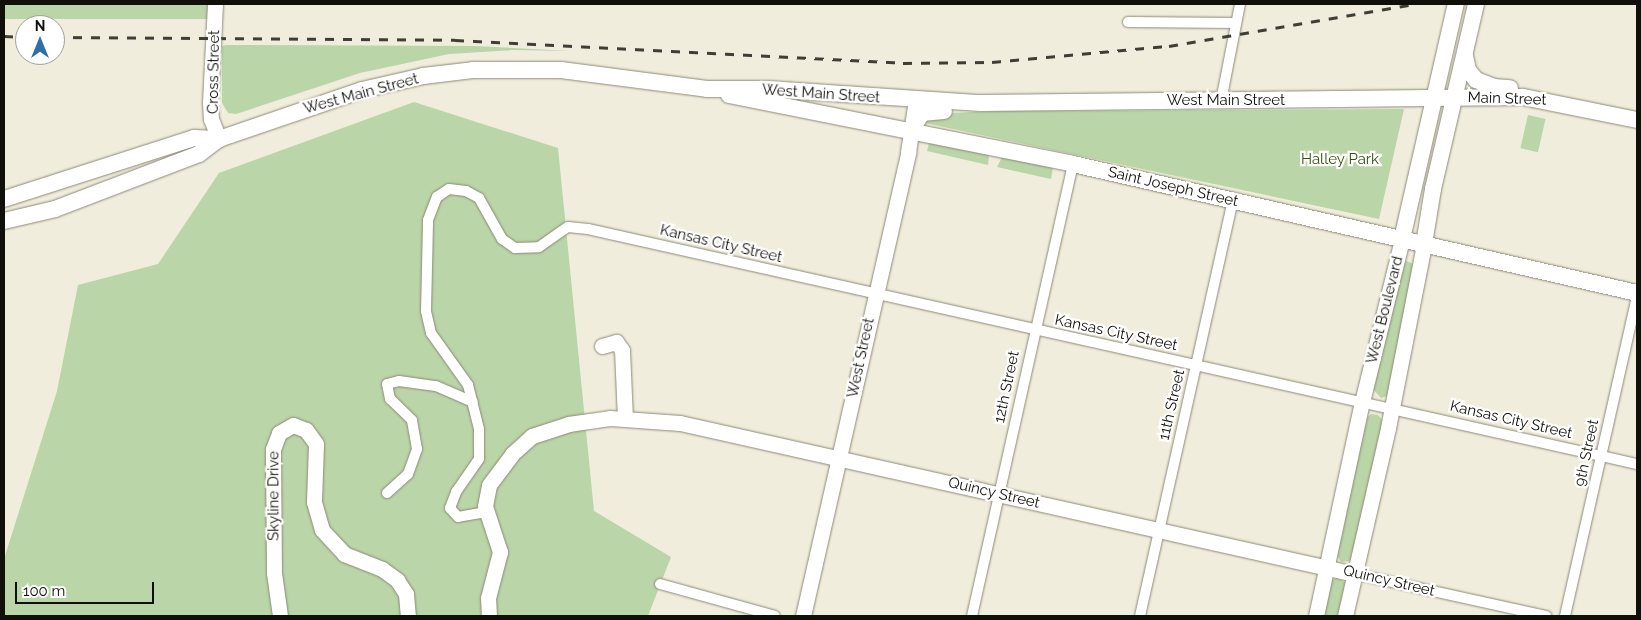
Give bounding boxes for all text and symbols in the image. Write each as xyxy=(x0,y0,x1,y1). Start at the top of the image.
north arrow xyxy=(15,15,65,65)
text: N xyxy=(35,18,45,34)
street label: Cross Street xyxy=(204,30,224,114)
street label: West Main Street xyxy=(302,70,420,118)
street label: West Main Street xyxy=(761,81,881,107)
street label: Main Street xyxy=(1467,89,1547,109)
street label: West Main Street xyxy=(1167,92,1285,110)
park label: Halley Park xyxy=(1301,151,1379,169)
street label: Saint Joseph Street xyxy=(1106,163,1240,211)
street label: Kansas City Street xyxy=(658,221,784,267)
street label: West Boulevard xyxy=(1363,254,1407,366)
street label: Kansas City Street xyxy=(1053,311,1179,355)
street label: West Street xyxy=(844,316,878,400)
street label: 12th Street xyxy=(991,349,1023,425)
street label: 11th Street xyxy=(1155,368,1189,442)
street label: Kansas City Street xyxy=(1448,397,1574,443)
street label: 9th Street xyxy=(1571,418,1603,488)
street label: Skyline Drive xyxy=(265,451,283,541)
street label: Quincy Street xyxy=(946,474,1042,512)
street label: Quincy Street xyxy=(1341,562,1437,600)
scale bar xyxy=(18,572,156,604)
text: 100 m xyxy=(23,582,65,600)

